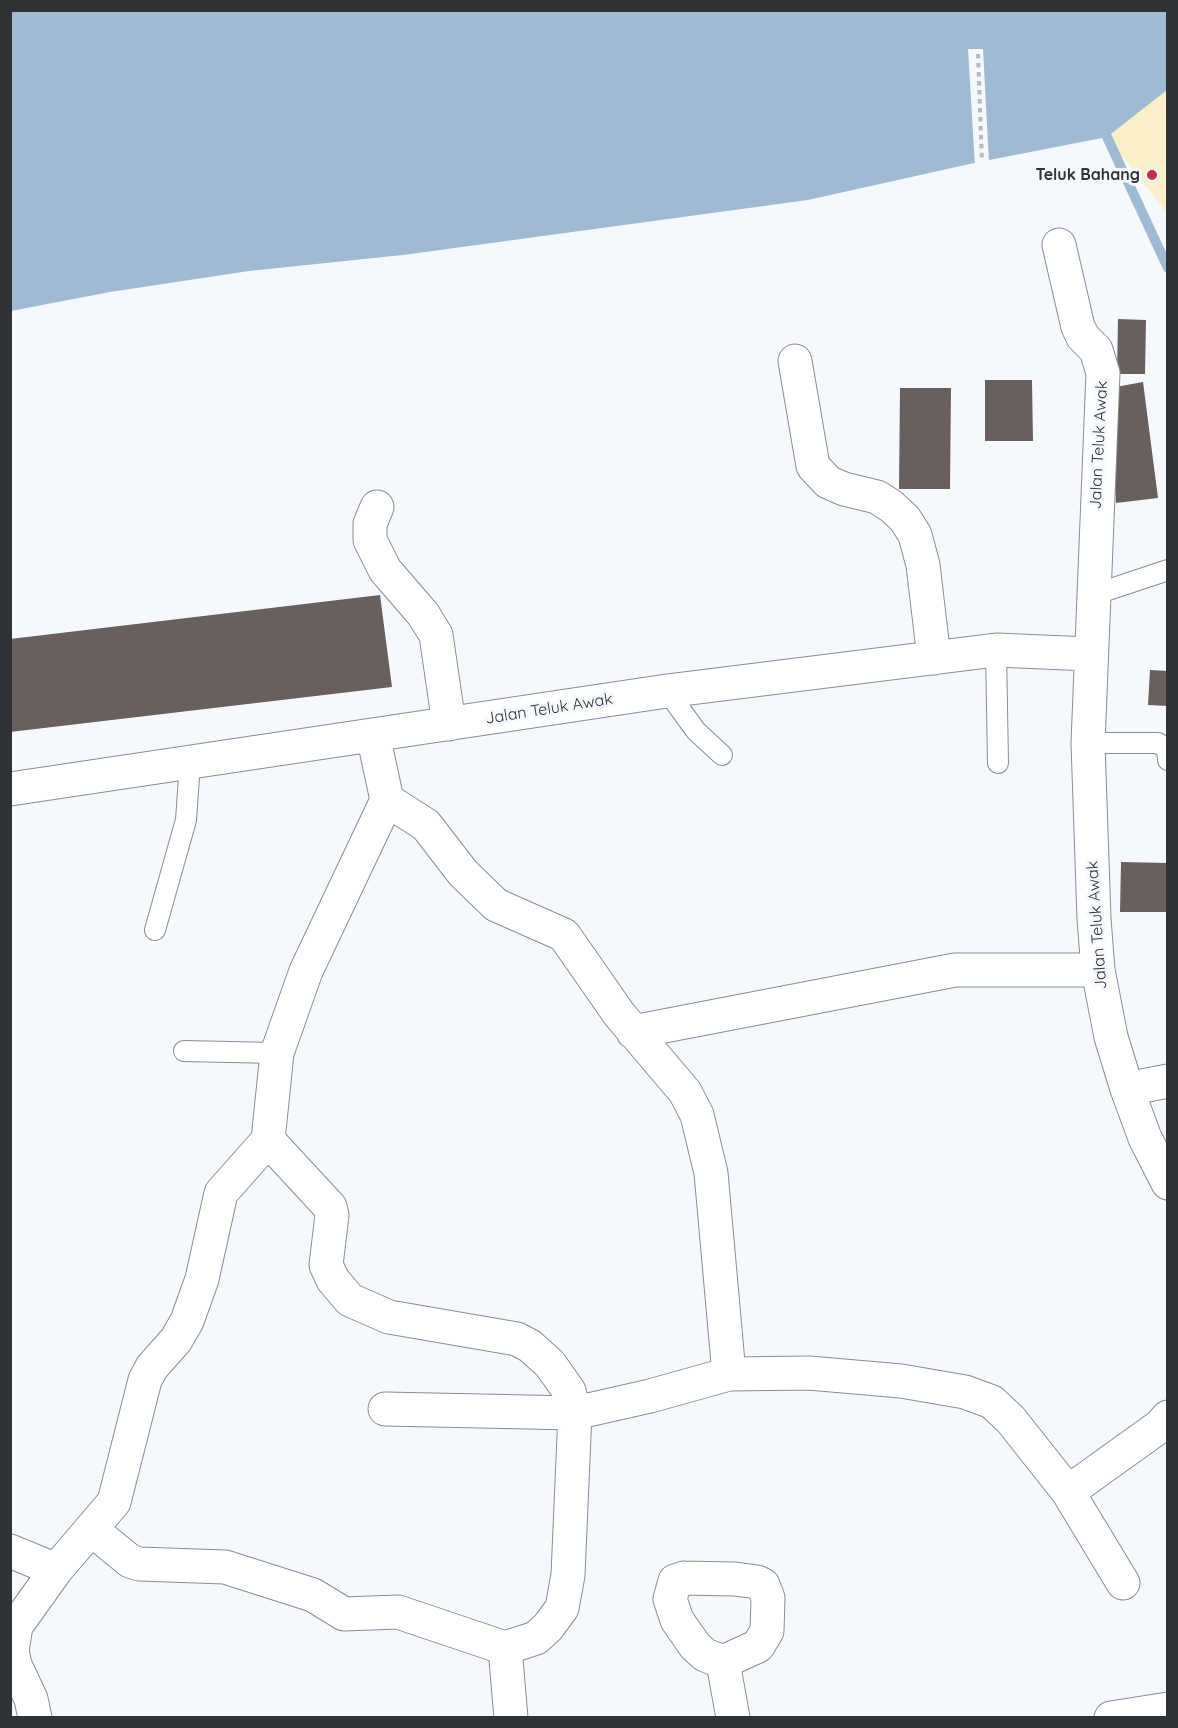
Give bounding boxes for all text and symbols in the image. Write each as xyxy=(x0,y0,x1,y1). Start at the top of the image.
place label: Teluk Bahang xyxy=(1036,165,1140,185)
marker: Teluk Bahang xyxy=(1145,168,1159,182)
street label: Jalan Teluk Awak xyxy=(1086,380,1112,510)
street label: Jalan Teluk Awak xyxy=(484,689,614,729)
street label: Jalan Teluk Awak xyxy=(1083,860,1111,990)

